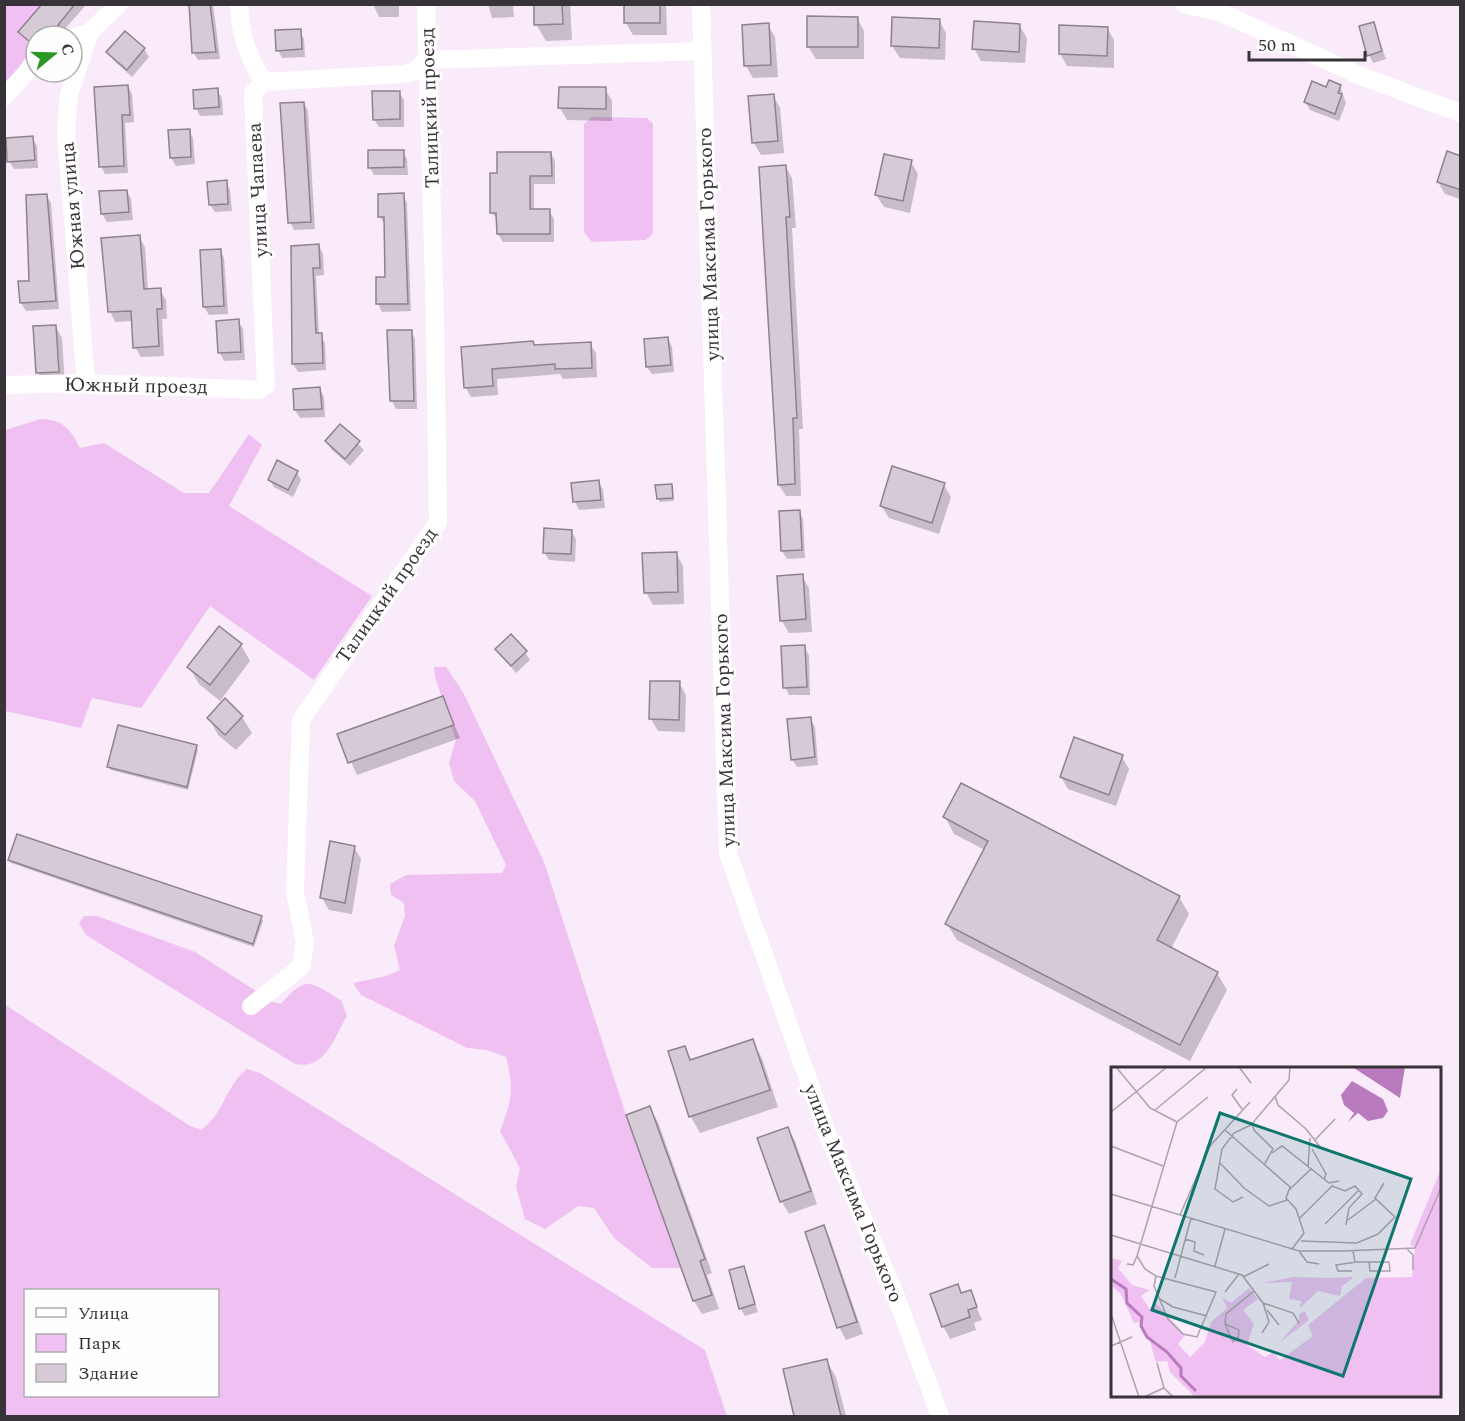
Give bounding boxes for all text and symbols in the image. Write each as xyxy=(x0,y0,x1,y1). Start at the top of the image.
north arrow xyxy=(24,24,84,84)
scale bar xyxy=(1249,24,1364,62)
street label: Талицкий проезд xyxy=(412,27,448,189)
text: 50 m xyxy=(1258,32,1296,59)
text: С xyxy=(54,40,80,59)
street label: улица Чапаева xyxy=(239,122,277,259)
street label: улица Максима Горького xyxy=(690,127,728,362)
street label: Южная улица xyxy=(52,141,94,271)
street label: Южный проезд xyxy=(64,370,208,402)
street label: Талицкий проезд xyxy=(328,521,445,670)
street label: улица Максима Горького xyxy=(706,613,744,848)
inset map xyxy=(1111,1067,1441,1397)
street label: улица Максима Горького xyxy=(795,1079,911,1307)
legend xyxy=(24,1289,219,1397)
text: Улица xyxy=(78,1300,129,1327)
text: Парк xyxy=(78,1330,121,1357)
text: Здание xyxy=(78,1360,138,1387)

